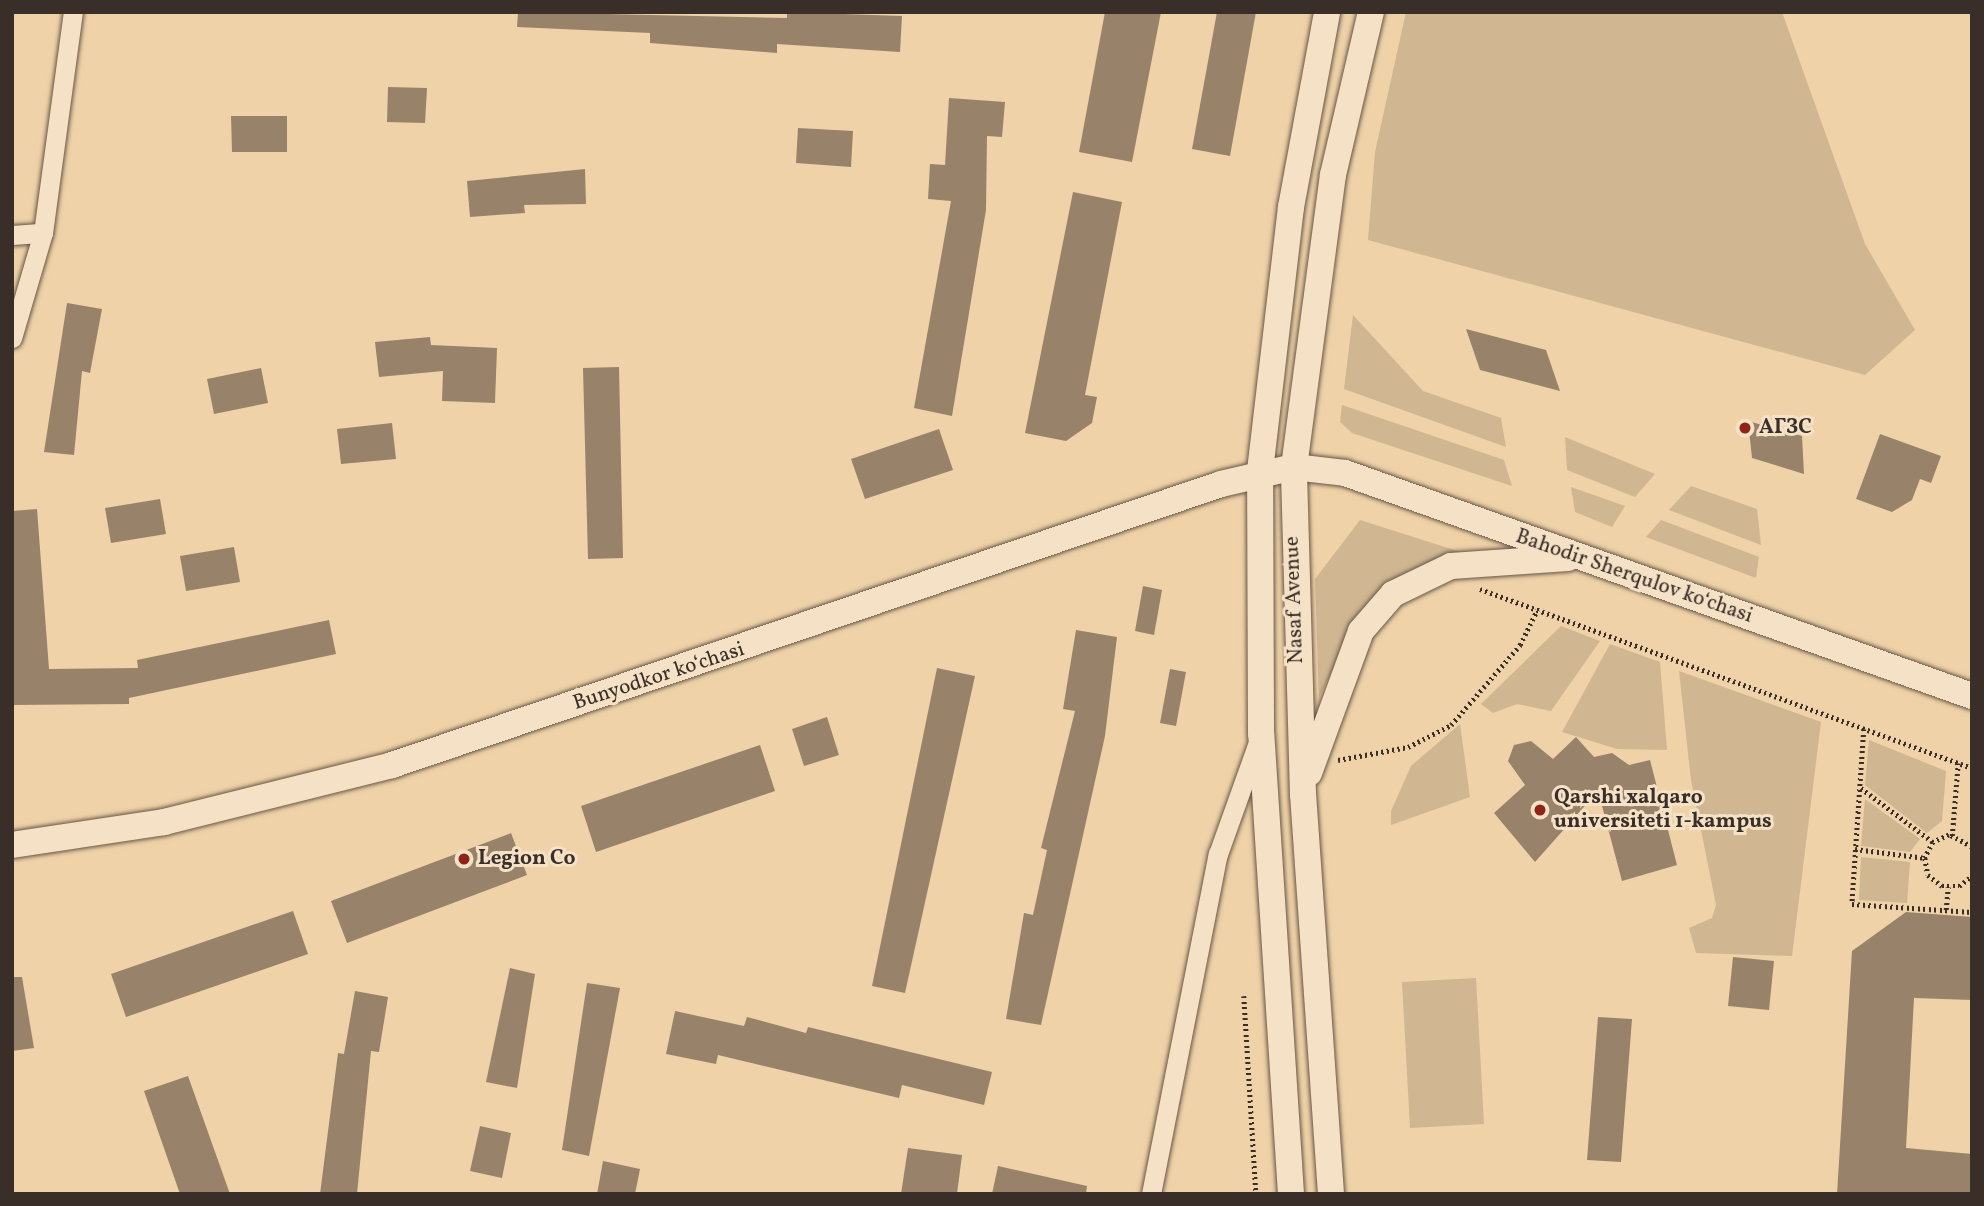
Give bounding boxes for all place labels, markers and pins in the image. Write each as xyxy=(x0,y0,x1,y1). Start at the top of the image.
place label: АГЗС xyxy=(1759,415,1812,441)
marker: АГЗС xyxy=(1737,420,1753,436)
place label: Qarshi xalqaro universiteti 1-kampus xyxy=(1554,785,1772,835)
marker: Qarshi xalqaro universiteti 1-kampus xyxy=(1532,802,1548,818)
place label: Legion Co xyxy=(478,846,575,872)
marker: Legion Co xyxy=(456,851,472,867)

